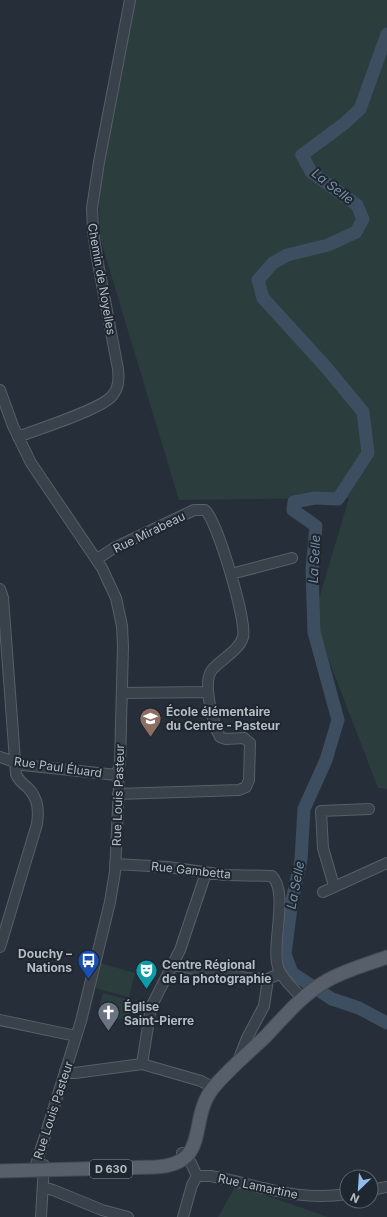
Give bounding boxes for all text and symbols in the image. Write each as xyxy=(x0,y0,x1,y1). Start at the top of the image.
water label: La Selle xyxy=(309,165,357,207)
street label: Chemin de Noyelles xyxy=(85,222,119,336)
street label: Rue Mirabeau xyxy=(110,508,188,556)
water label: La Selle xyxy=(305,534,323,584)
place label: École élémentaire du Centre - Pasteur xyxy=(166,704,280,733)
school or university icon: École élémentaire du Centre - Pasteur xyxy=(138,705,164,738)
street label: Rue Louis Pasteur xyxy=(109,743,127,846)
street label: Rue Paul Éluard xyxy=(13,753,103,781)
street label: Rue Gambetta xyxy=(150,858,232,882)
water label: La Selle xyxy=(283,860,307,910)
place label: Douchy – Nations xyxy=(18,946,72,975)
bus stop icon: Douchy – Nations xyxy=(75,947,101,980)
place label: Centre Régional de la photographie xyxy=(162,957,271,986)
theatre icon: Centre Régional de la photographie xyxy=(133,958,159,991)
place label: Église Saint-Pierre xyxy=(124,999,194,1028)
church icon: Église Saint-Pierre xyxy=(95,1000,121,1033)
street label: Rue Louis Pasteur xyxy=(30,1059,76,1161)
road number: D 630 xyxy=(90,1160,132,1178)
north arrow xyxy=(339,1169,379,1209)
street label: Rue Lamartine xyxy=(217,1170,299,1202)
text: N xyxy=(348,1190,362,1206)

